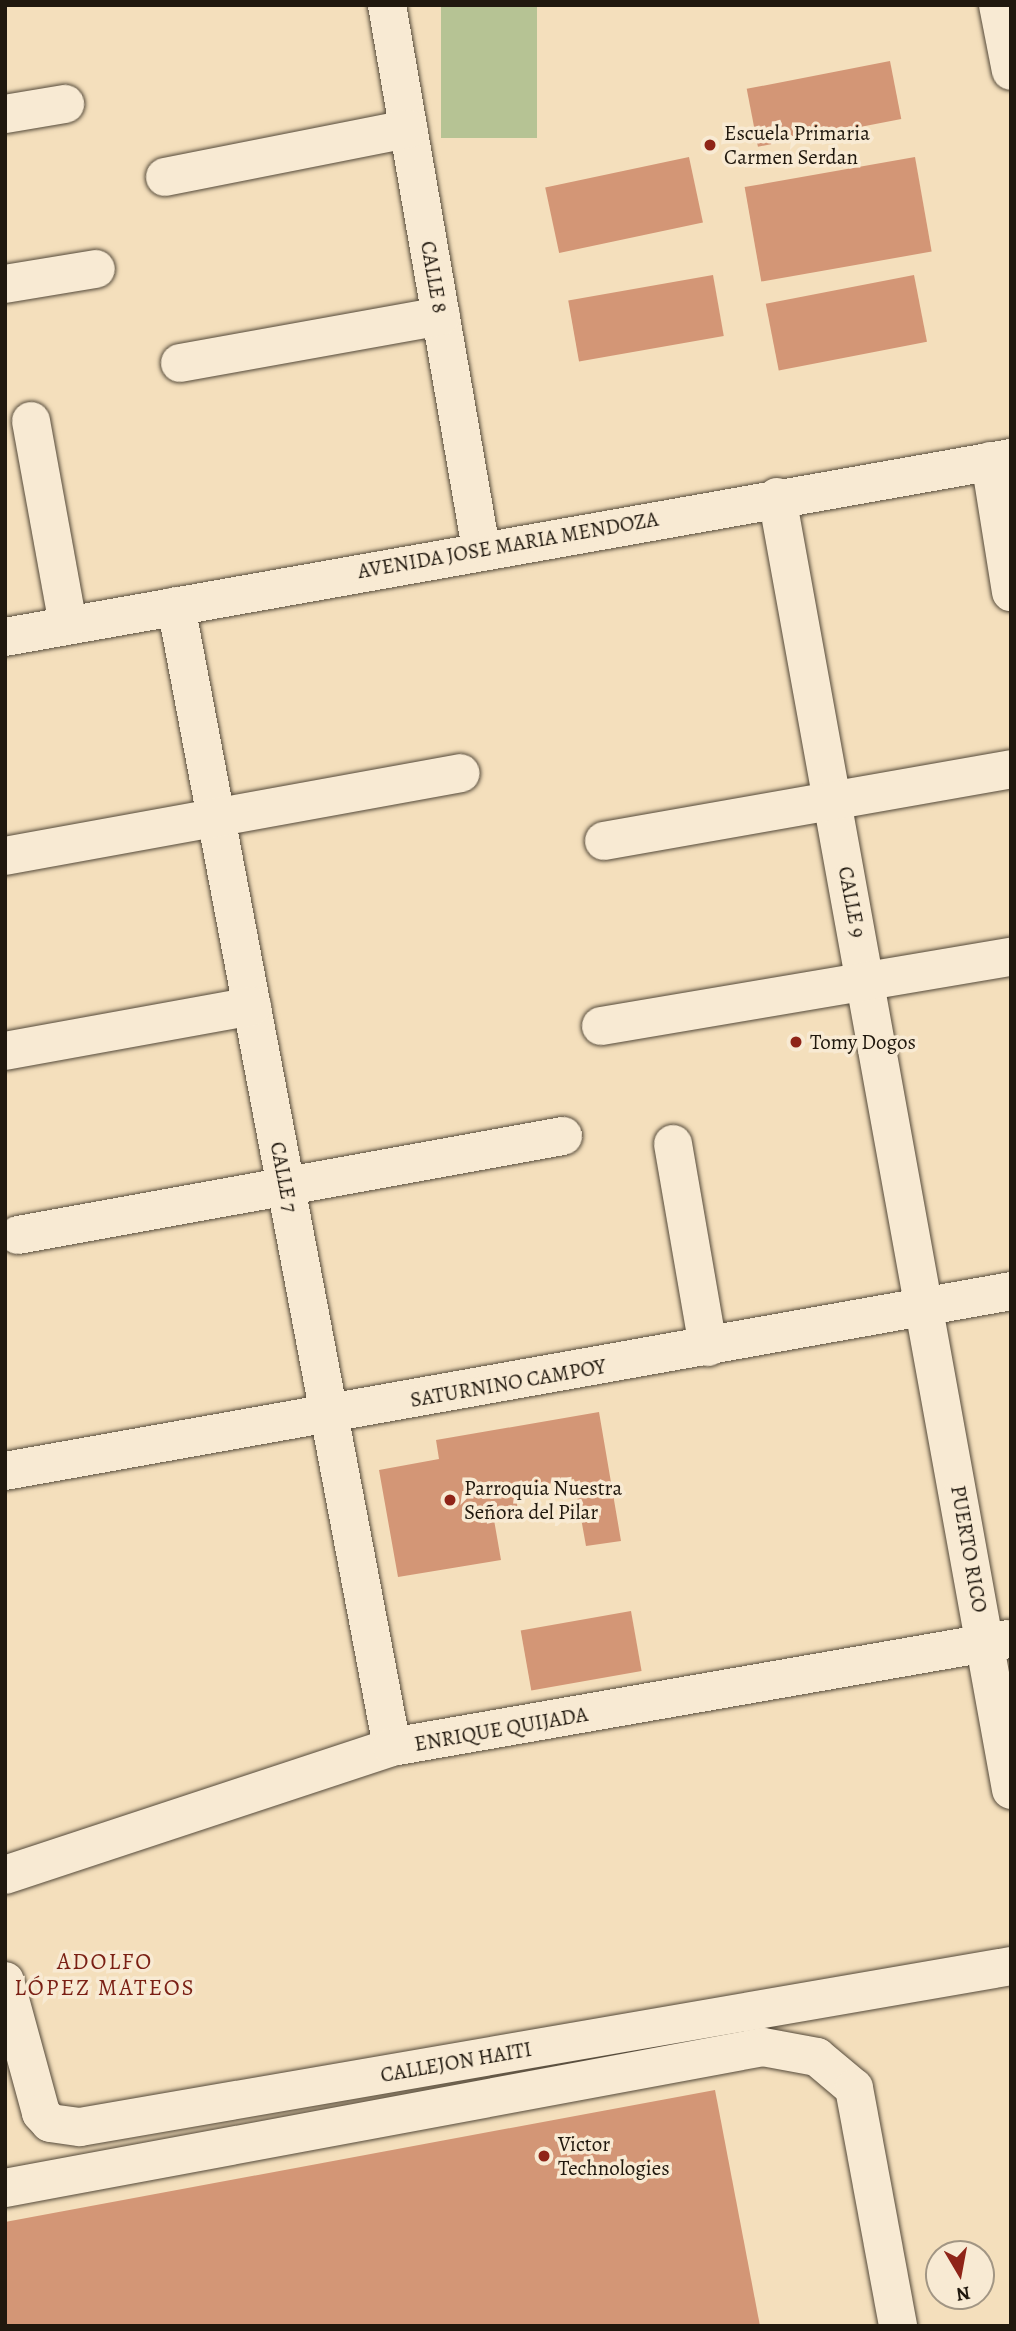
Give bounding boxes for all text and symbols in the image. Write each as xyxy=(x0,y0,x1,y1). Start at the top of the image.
place label: Escuela Primaria Carmen Serdan xyxy=(724,120,870,170)
marker: Escuela Primaria Carmen Serdan xyxy=(702,137,718,153)
street label: CALLE 8 xyxy=(415,239,453,315)
street label: AVENIDA JOSE MARIA MENDOZA xyxy=(356,506,660,584)
street label: CALLE 9 xyxy=(833,864,871,940)
place label: Tomy Dogos xyxy=(810,1029,916,1055)
marker: Tomy Dogos xyxy=(788,1034,804,1050)
street label: CALLE 7 xyxy=(265,1140,303,1214)
street label: SATURNINO CAMPOY xyxy=(408,1353,608,1413)
place label: Parroquia Nuestra Señora del Pilar xyxy=(464,1475,622,1525)
street label: PUERTO RICO xyxy=(945,1483,993,1615)
marker: Parroquia Nuestra Señora del Pilar xyxy=(442,1492,458,1508)
street label: ENRIQUE QUIJADA xyxy=(412,1701,590,1757)
district label: ADOLFO LÓPEZ MATEOS xyxy=(16,1948,194,2002)
street label: CALLEJON HAITI xyxy=(378,2036,534,2088)
place label: Victor Technologies xyxy=(558,2131,670,2181)
marker: Victor Technologies xyxy=(536,2148,552,2164)
north arrow xyxy=(925,2240,995,2310)
text: N xyxy=(954,2280,972,2308)

